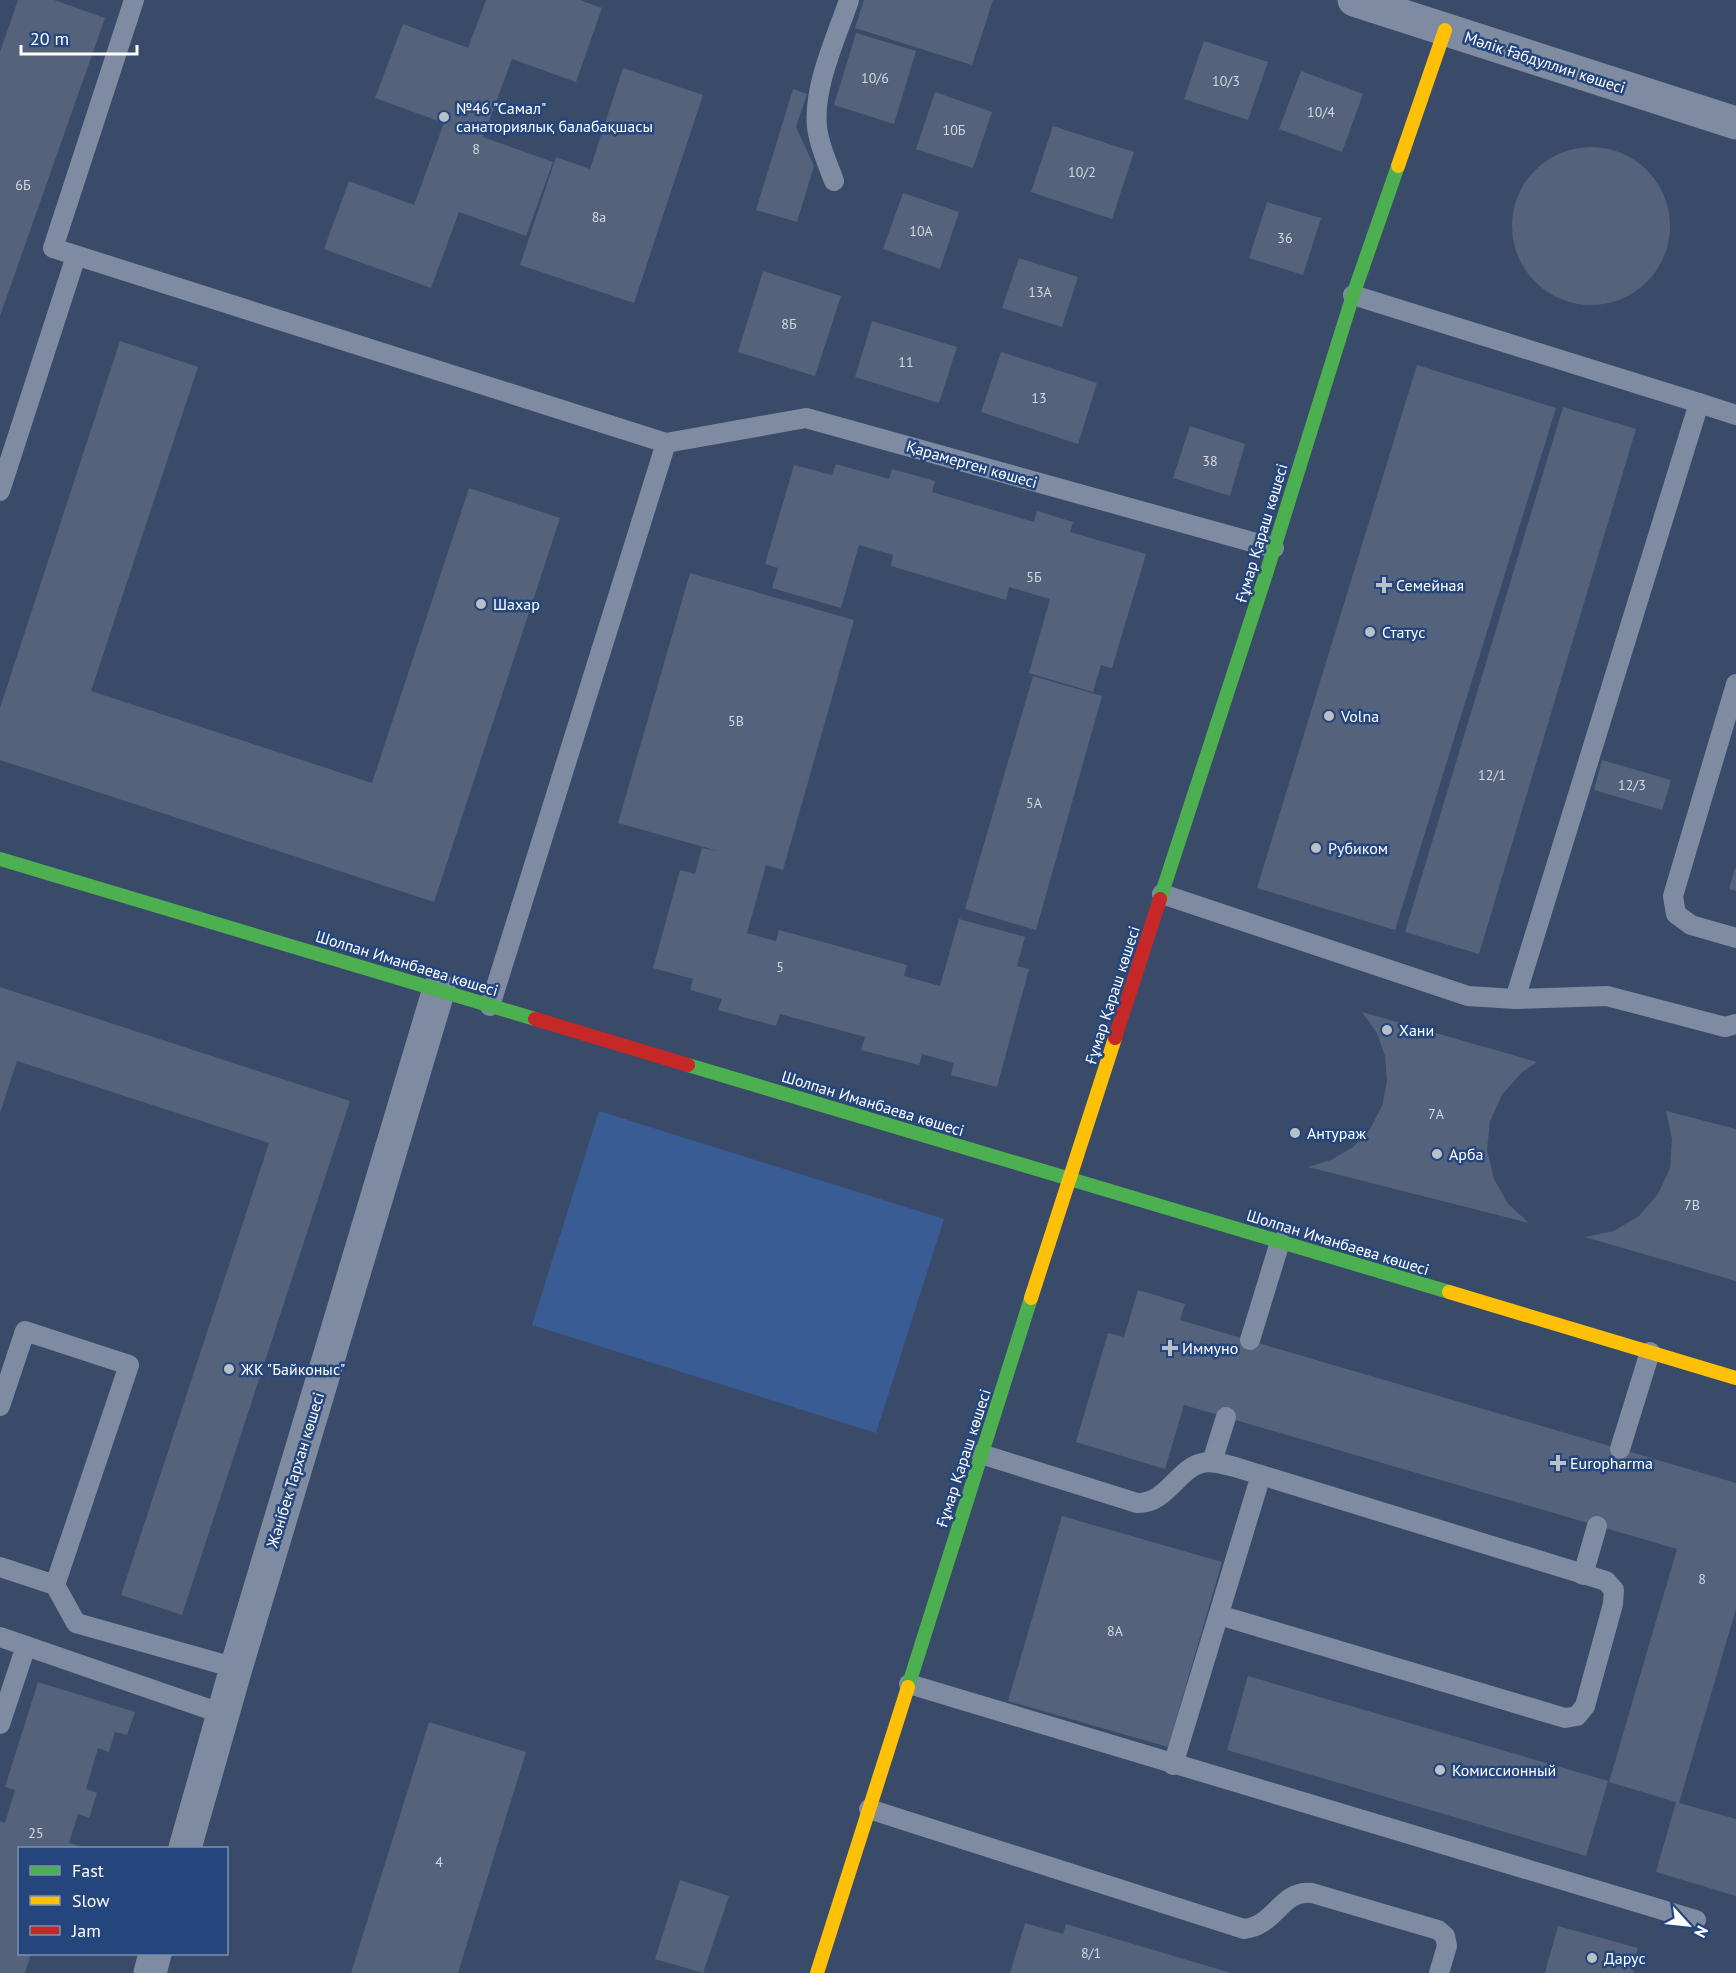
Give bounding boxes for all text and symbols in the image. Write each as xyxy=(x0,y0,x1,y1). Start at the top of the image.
scale bar xyxy=(21,18,136,56)
street label: Мәлік Ғабдуллин көшесі xyxy=(1462,26,1628,98)
text: 20 m xyxy=(30,27,69,50)
house number: 10/6 xyxy=(861,69,889,87)
house number: 10/3 xyxy=(1212,72,1240,90)
place label: №46 "Самал" санаториялық балабақшасы xyxy=(456,98,653,136)
house number: 10/4 xyxy=(1307,103,1335,121)
marker: №46 "Самал" санаториялық балабақшасы xyxy=(437,110,451,124)
house number: 10Б xyxy=(943,121,966,139)
house number: 8 xyxy=(472,140,480,158)
house number: 10/2 xyxy=(1068,163,1096,181)
house number: 6Б xyxy=(15,176,31,194)
house number: 8а xyxy=(592,208,606,226)
house number: 10А xyxy=(909,222,934,240)
house number: 36 xyxy=(1277,229,1293,247)
house number: 13А xyxy=(1028,283,1053,301)
house number: 8Б xyxy=(781,315,797,333)
house number: 11 xyxy=(898,353,914,371)
house number: 13 xyxy=(1031,389,1047,407)
street label: Қарамерген көшесі xyxy=(904,436,1040,492)
house number: 38 xyxy=(1202,452,1218,470)
street label: Ғұмар Қараш көшесі xyxy=(1230,461,1292,605)
house number: 5Б xyxy=(1026,568,1042,586)
place label: Семейная xyxy=(1396,575,1464,595)
marker: Семейная xyxy=(1377,578,1391,592)
place label: Шахар xyxy=(493,594,540,614)
marker: Шахар xyxy=(474,597,488,611)
place label: Статус xyxy=(1382,622,1425,642)
marker: Статус xyxy=(1363,625,1377,639)
place label: Volna xyxy=(1340,706,1379,726)
marker: Volna xyxy=(1322,709,1336,723)
house number: 5В xyxy=(728,712,744,730)
house number: 12/1 xyxy=(1478,766,1506,784)
house number: 12/3 xyxy=(1618,776,1646,794)
house number: 5А xyxy=(1026,794,1043,812)
place label: Рубиком xyxy=(1328,838,1388,858)
marker: Рубиком xyxy=(1309,841,1323,855)
street label: Ғұмар Қараш көшесі xyxy=(1080,923,1144,1067)
street label: Шолпан Иманбаева көшесі xyxy=(313,926,501,1000)
house number: 5 xyxy=(776,958,784,976)
place label: Хани xyxy=(1399,1020,1434,1040)
marker: Хани xyxy=(1380,1023,1394,1037)
street label: Шолпан Иманбаева көшесі xyxy=(779,1066,967,1140)
house number: 7А xyxy=(1428,1105,1445,1123)
place label: Антураж xyxy=(1307,1123,1366,1143)
marker: Антураж xyxy=(1288,1126,1302,1140)
place label: Арба xyxy=(1449,1144,1484,1164)
marker: Арба xyxy=(1430,1147,1444,1161)
house number: 7В xyxy=(1684,1196,1700,1214)
street label: Шолпан Иманбаева көшесі xyxy=(1244,1205,1432,1279)
place label: Иммуно xyxy=(1182,1338,1238,1358)
marker: Иммуно xyxy=(1163,1341,1177,1355)
place label: ЖК "Байконыс" xyxy=(240,1359,345,1379)
marker: ЖК "Байконыс" xyxy=(222,1362,236,1376)
street label: Ғұмар Қараш көшесі xyxy=(931,1386,995,1530)
street label: Жәнібек Тархан көшесі xyxy=(261,1390,328,1551)
place label: Europharma xyxy=(1570,1453,1653,1473)
marker: Europharma xyxy=(1551,1456,1565,1470)
house number: 8 xyxy=(1698,1570,1706,1588)
house number: 8А xyxy=(1107,1622,1124,1640)
place label: Комиссионный xyxy=(1452,1760,1556,1780)
marker: Комиссионный xyxy=(1433,1763,1447,1777)
house number: 25 xyxy=(28,1824,44,1842)
legend xyxy=(18,1847,228,1955)
house number: 4 xyxy=(435,1853,443,1871)
text: Fast xyxy=(72,1859,104,1882)
text: Slow xyxy=(72,1889,110,1912)
north arrow xyxy=(1658,1895,1718,1955)
text: Jam xyxy=(71,1919,101,1942)
text: N xyxy=(1690,1923,1713,1941)
house number: 8/1 xyxy=(1081,1944,1101,1962)
place label: Дарус xyxy=(1604,1948,1646,1968)
marker: Дарус xyxy=(1585,1951,1599,1965)

